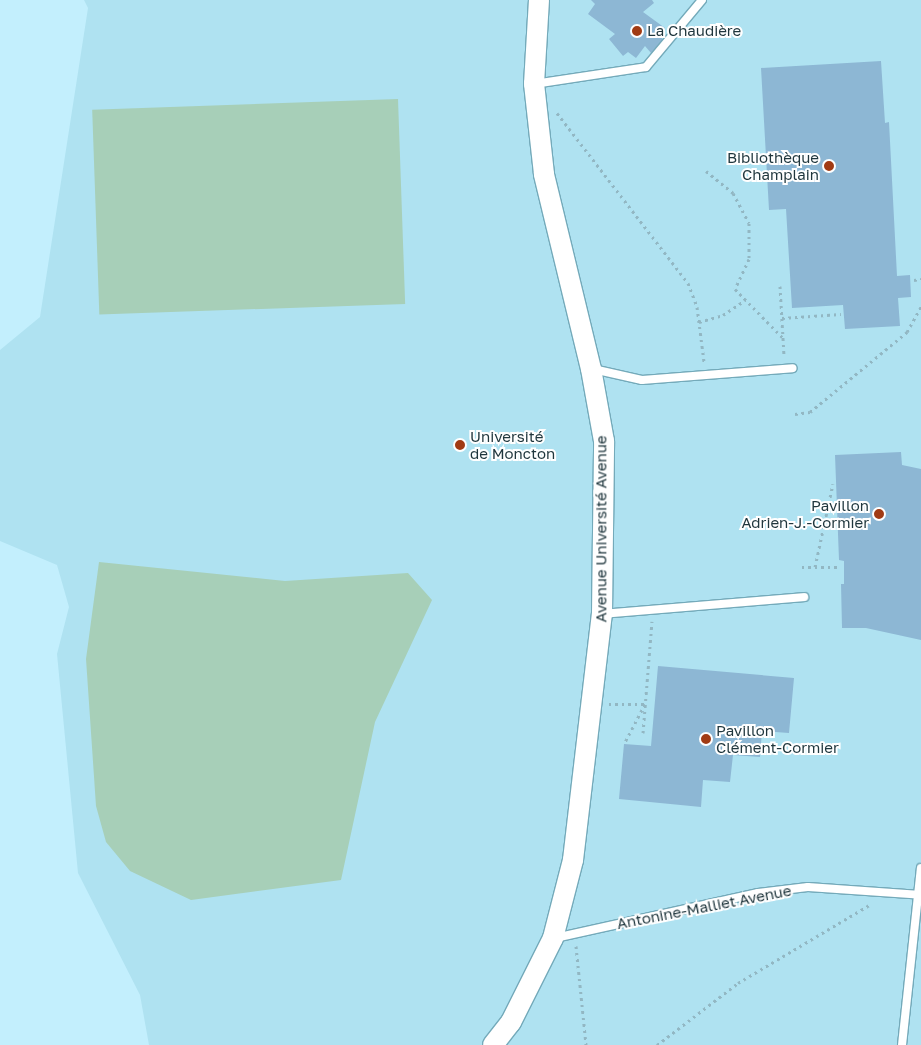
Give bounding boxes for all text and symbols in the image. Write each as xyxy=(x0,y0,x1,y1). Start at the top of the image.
place label: La Chaudière xyxy=(647,22,741,40)
marker: La Chaudière xyxy=(631,25,643,37)
place label: Bibliothèque Champlain xyxy=(727,148,819,183)
marker: Bibliothèque Champlain xyxy=(823,160,835,172)
place label: Université de Moncton xyxy=(470,427,555,462)
street label: Avenue Université Avenue xyxy=(592,436,610,622)
marker: Université de Moncton xyxy=(454,439,466,451)
place label: Pavillon Adrien-J.-Cormier xyxy=(741,496,869,531)
marker: Pavillon Adrien-J.-Cormier xyxy=(873,508,885,520)
place label: Pavillon Clément-Cormier xyxy=(716,721,839,756)
marker: Pavillon Clément-Cormier xyxy=(700,733,712,745)
street label: Antonine-Malliet Avenue xyxy=(615,881,793,933)

